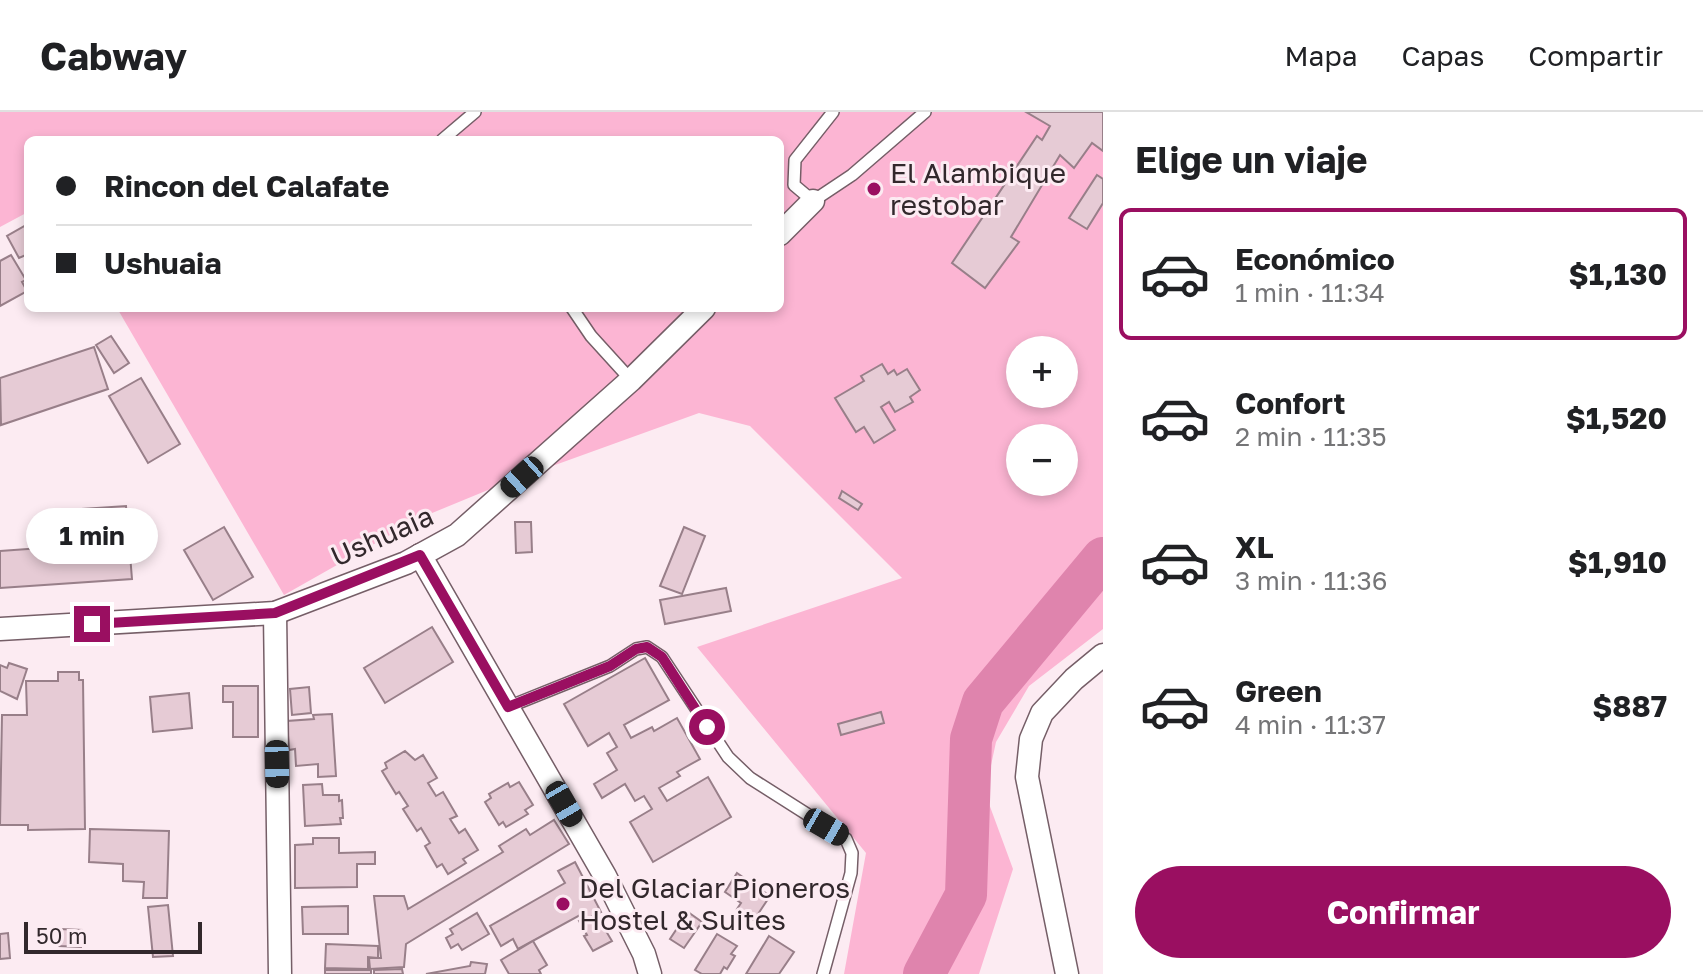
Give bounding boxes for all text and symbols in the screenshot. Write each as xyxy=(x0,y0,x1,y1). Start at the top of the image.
text: Cabway xyxy=(40,33,187,78)
text: Mapa xyxy=(1285,39,1357,72)
text: Capas xyxy=(1401,39,1484,72)
text: Compartir xyxy=(1528,39,1663,72)
text: Elige un viaje xyxy=(1135,138,1367,181)
place label: El Alambique restobar xyxy=(890,156,1066,221)
text: Rincon del Calafate xyxy=(104,168,389,204)
marker: El Alambique restobar xyxy=(865,180,883,198)
icon: car xyxy=(1139,238,1211,310)
text: Económico xyxy=(1235,241,1395,277)
text: Ushuaia xyxy=(104,245,222,281)
text: $1,130 xyxy=(1569,256,1667,292)
text: 1 min · 11:34 xyxy=(1235,277,1385,308)
map controls xyxy=(1006,336,1078,496)
button: + xyxy=(1006,336,1078,408)
icon: car xyxy=(1139,382,1211,454)
text: Confort xyxy=(1235,385,1346,421)
text: $1,520 xyxy=(1566,400,1667,436)
text: 2 min · 11:35 xyxy=(1235,421,1387,452)
button: − xyxy=(1006,424,1078,496)
car xyxy=(496,452,548,502)
street label: Ushuaia xyxy=(325,498,438,573)
callout: 1 min xyxy=(26,508,158,564)
text: 1 min xyxy=(59,520,125,551)
icon: car xyxy=(1139,526,1211,598)
text: XL xyxy=(1235,529,1274,565)
text: $1,910 xyxy=(1568,544,1667,580)
text: 3 min · 11:36 xyxy=(1235,565,1387,596)
route end xyxy=(74,606,110,642)
icon: car xyxy=(1139,670,1211,742)
text: Green xyxy=(1235,673,1322,709)
text: $887 xyxy=(1592,688,1667,724)
route start xyxy=(689,709,725,745)
text: 4 min · 11:37 xyxy=(1235,709,1386,740)
car xyxy=(265,740,289,788)
car xyxy=(542,777,586,831)
car xyxy=(799,805,853,849)
button: Confirmar xyxy=(1135,866,1671,958)
place label: Del Glaciar Pioneros Hostel & Suites xyxy=(579,871,850,936)
marker: Del Glaciar Pioneros Hostel & Suites xyxy=(554,895,572,913)
scale bar xyxy=(24,918,202,954)
text: 50 m xyxy=(36,922,87,949)

